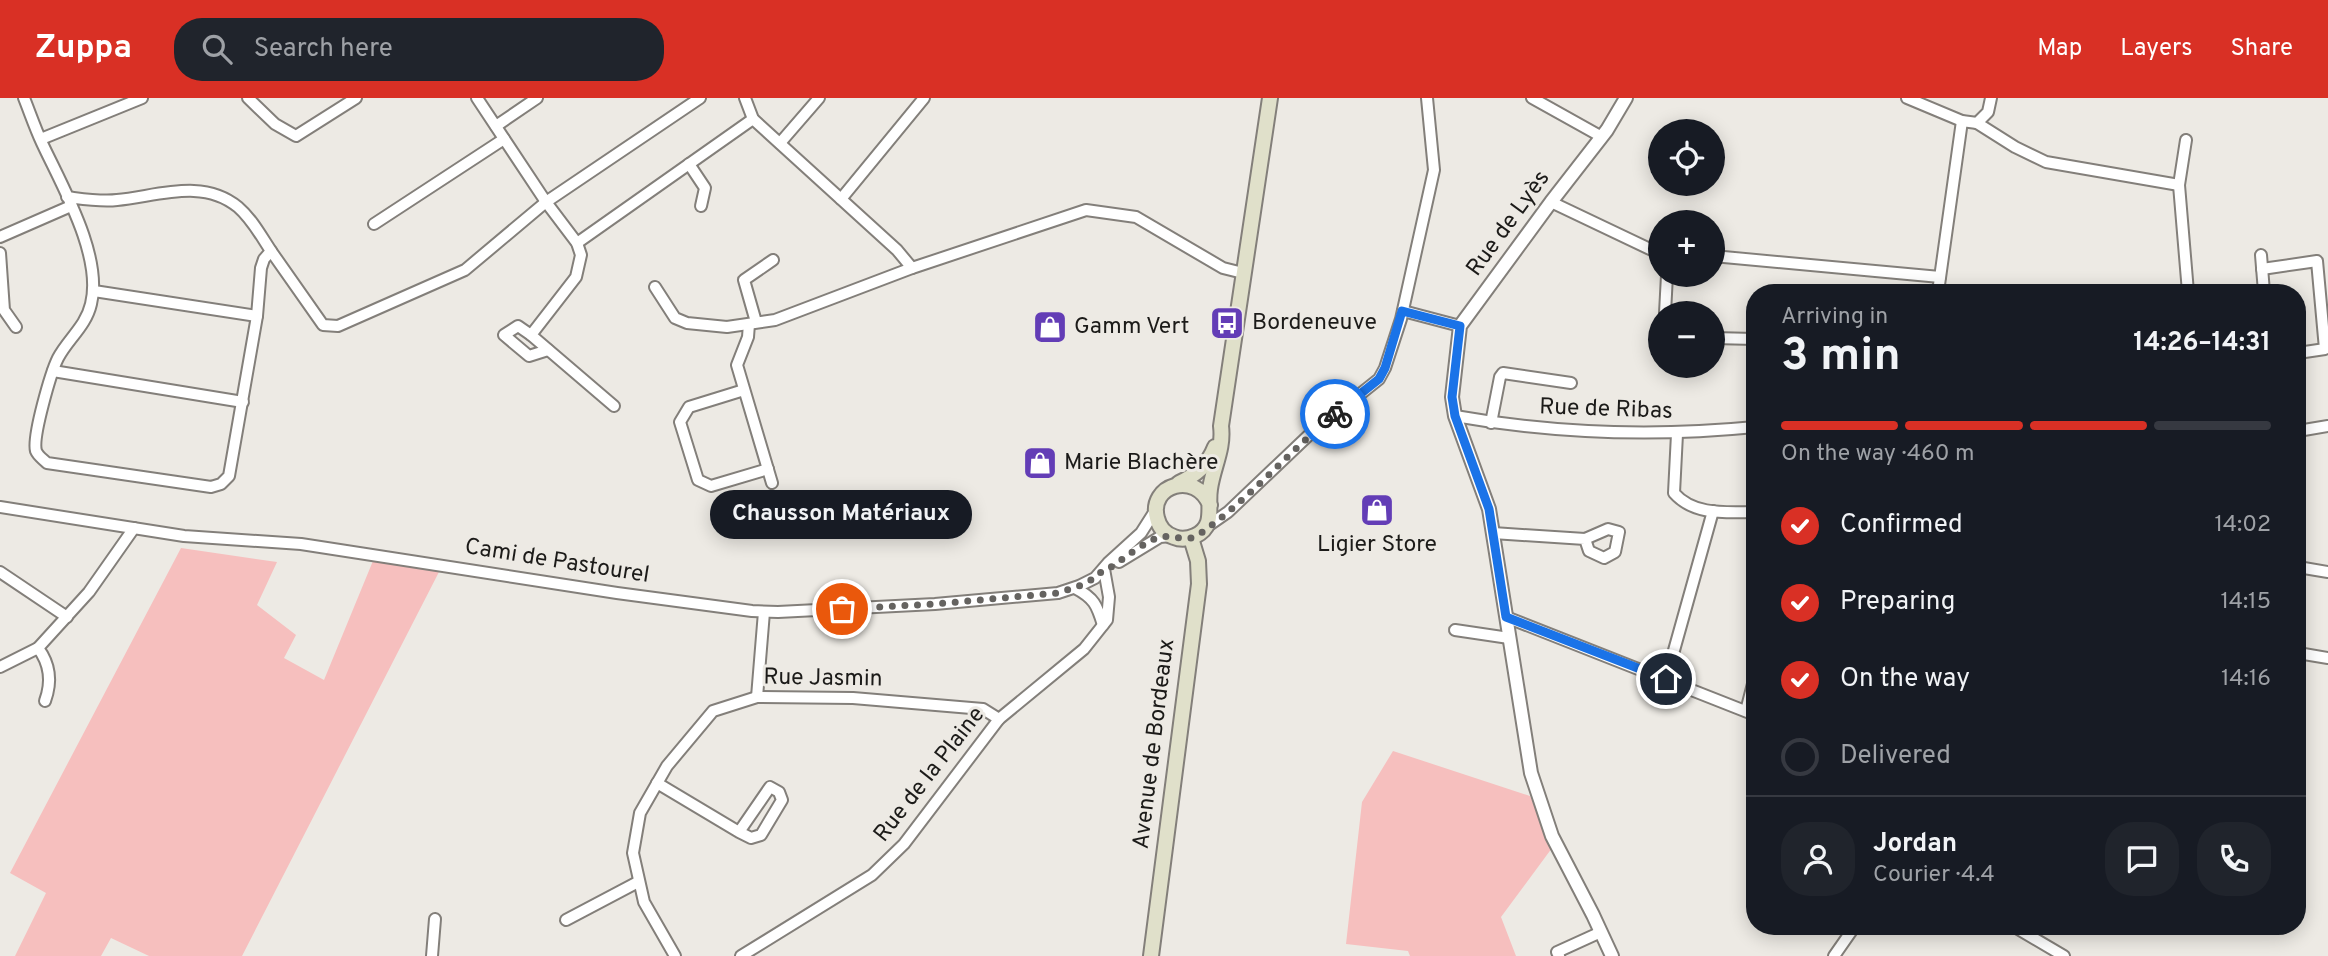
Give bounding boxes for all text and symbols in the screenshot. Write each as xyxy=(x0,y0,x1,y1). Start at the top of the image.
search box xyxy=(174,18,664,81)
text: Zuppa xyxy=(35,28,132,70)
icon: search xyxy=(198,30,236,68)
text: Search here xyxy=(254,33,393,66)
text: Map xyxy=(2037,34,2082,64)
text: Layers xyxy=(2120,34,2192,64)
text: Share xyxy=(2230,34,2293,64)
map controls xyxy=(1648,119,1725,378)
button: locate xyxy=(1648,119,1725,196)
street label: Rue de Lyès xyxy=(1461,165,1557,283)
button: + xyxy=(1648,210,1725,287)
button: − xyxy=(1648,301,1725,378)
text: Arriving in xyxy=(1781,303,1888,332)
bus stop icon: Bordeneuve xyxy=(1208,304,1246,342)
shop icon: Gamm Vert xyxy=(1031,308,1069,346)
place label: Bordeneuve xyxy=(1252,309,1377,338)
place label: Gamm Vert xyxy=(1074,313,1189,342)
text: 14:26–14:31 xyxy=(2133,327,2271,360)
text: 3 min xyxy=(1781,328,1901,387)
courier xyxy=(1300,379,1370,449)
street label: Rue de Ribas xyxy=(1539,393,1673,427)
icon: bike xyxy=(1316,395,1354,433)
text: On the way · 460 m xyxy=(1781,440,1974,469)
shop icon: Marie Blachère xyxy=(1021,444,1059,482)
place label: Marie Blachère xyxy=(1064,449,1218,478)
callout: Chausson Matériaux xyxy=(711,490,973,539)
shop icon: Ligier Store xyxy=(1358,491,1396,529)
text: Chausson Matériaux xyxy=(732,500,950,529)
icon: check xyxy=(1781,507,1819,545)
text: Confirmed xyxy=(1840,509,1963,542)
text: 14:02 xyxy=(2215,511,2271,540)
place label: Ligier Store xyxy=(1317,531,1437,560)
street label: Cami de Pastourel xyxy=(463,533,651,591)
pin xyxy=(812,579,872,639)
icon: check xyxy=(1781,584,1819,622)
text: Preparing xyxy=(1840,586,1955,619)
text: 14:15 xyxy=(2221,588,2271,617)
icon: bag xyxy=(823,590,861,628)
street label: Avenue de Bordeaux xyxy=(1128,637,1182,851)
pin xyxy=(1636,649,1696,709)
icon: home xyxy=(1647,660,1685,698)
icon: check xyxy=(1781,661,1819,699)
street label: Rue Jasmin xyxy=(763,663,883,695)
text: On the way xyxy=(1840,663,1970,696)
text: 14:16 xyxy=(2221,665,2271,694)
street label: Rue de la Plaine xyxy=(868,701,992,849)
text: Delivered xyxy=(1840,740,1951,773)
button: person xyxy=(1781,822,1855,896)
button: chat xyxy=(2105,822,2179,896)
button: phone xyxy=(2197,822,2271,896)
text: Jordan xyxy=(1873,828,1957,861)
text: Courier · 4.4 xyxy=(1873,861,1995,890)

